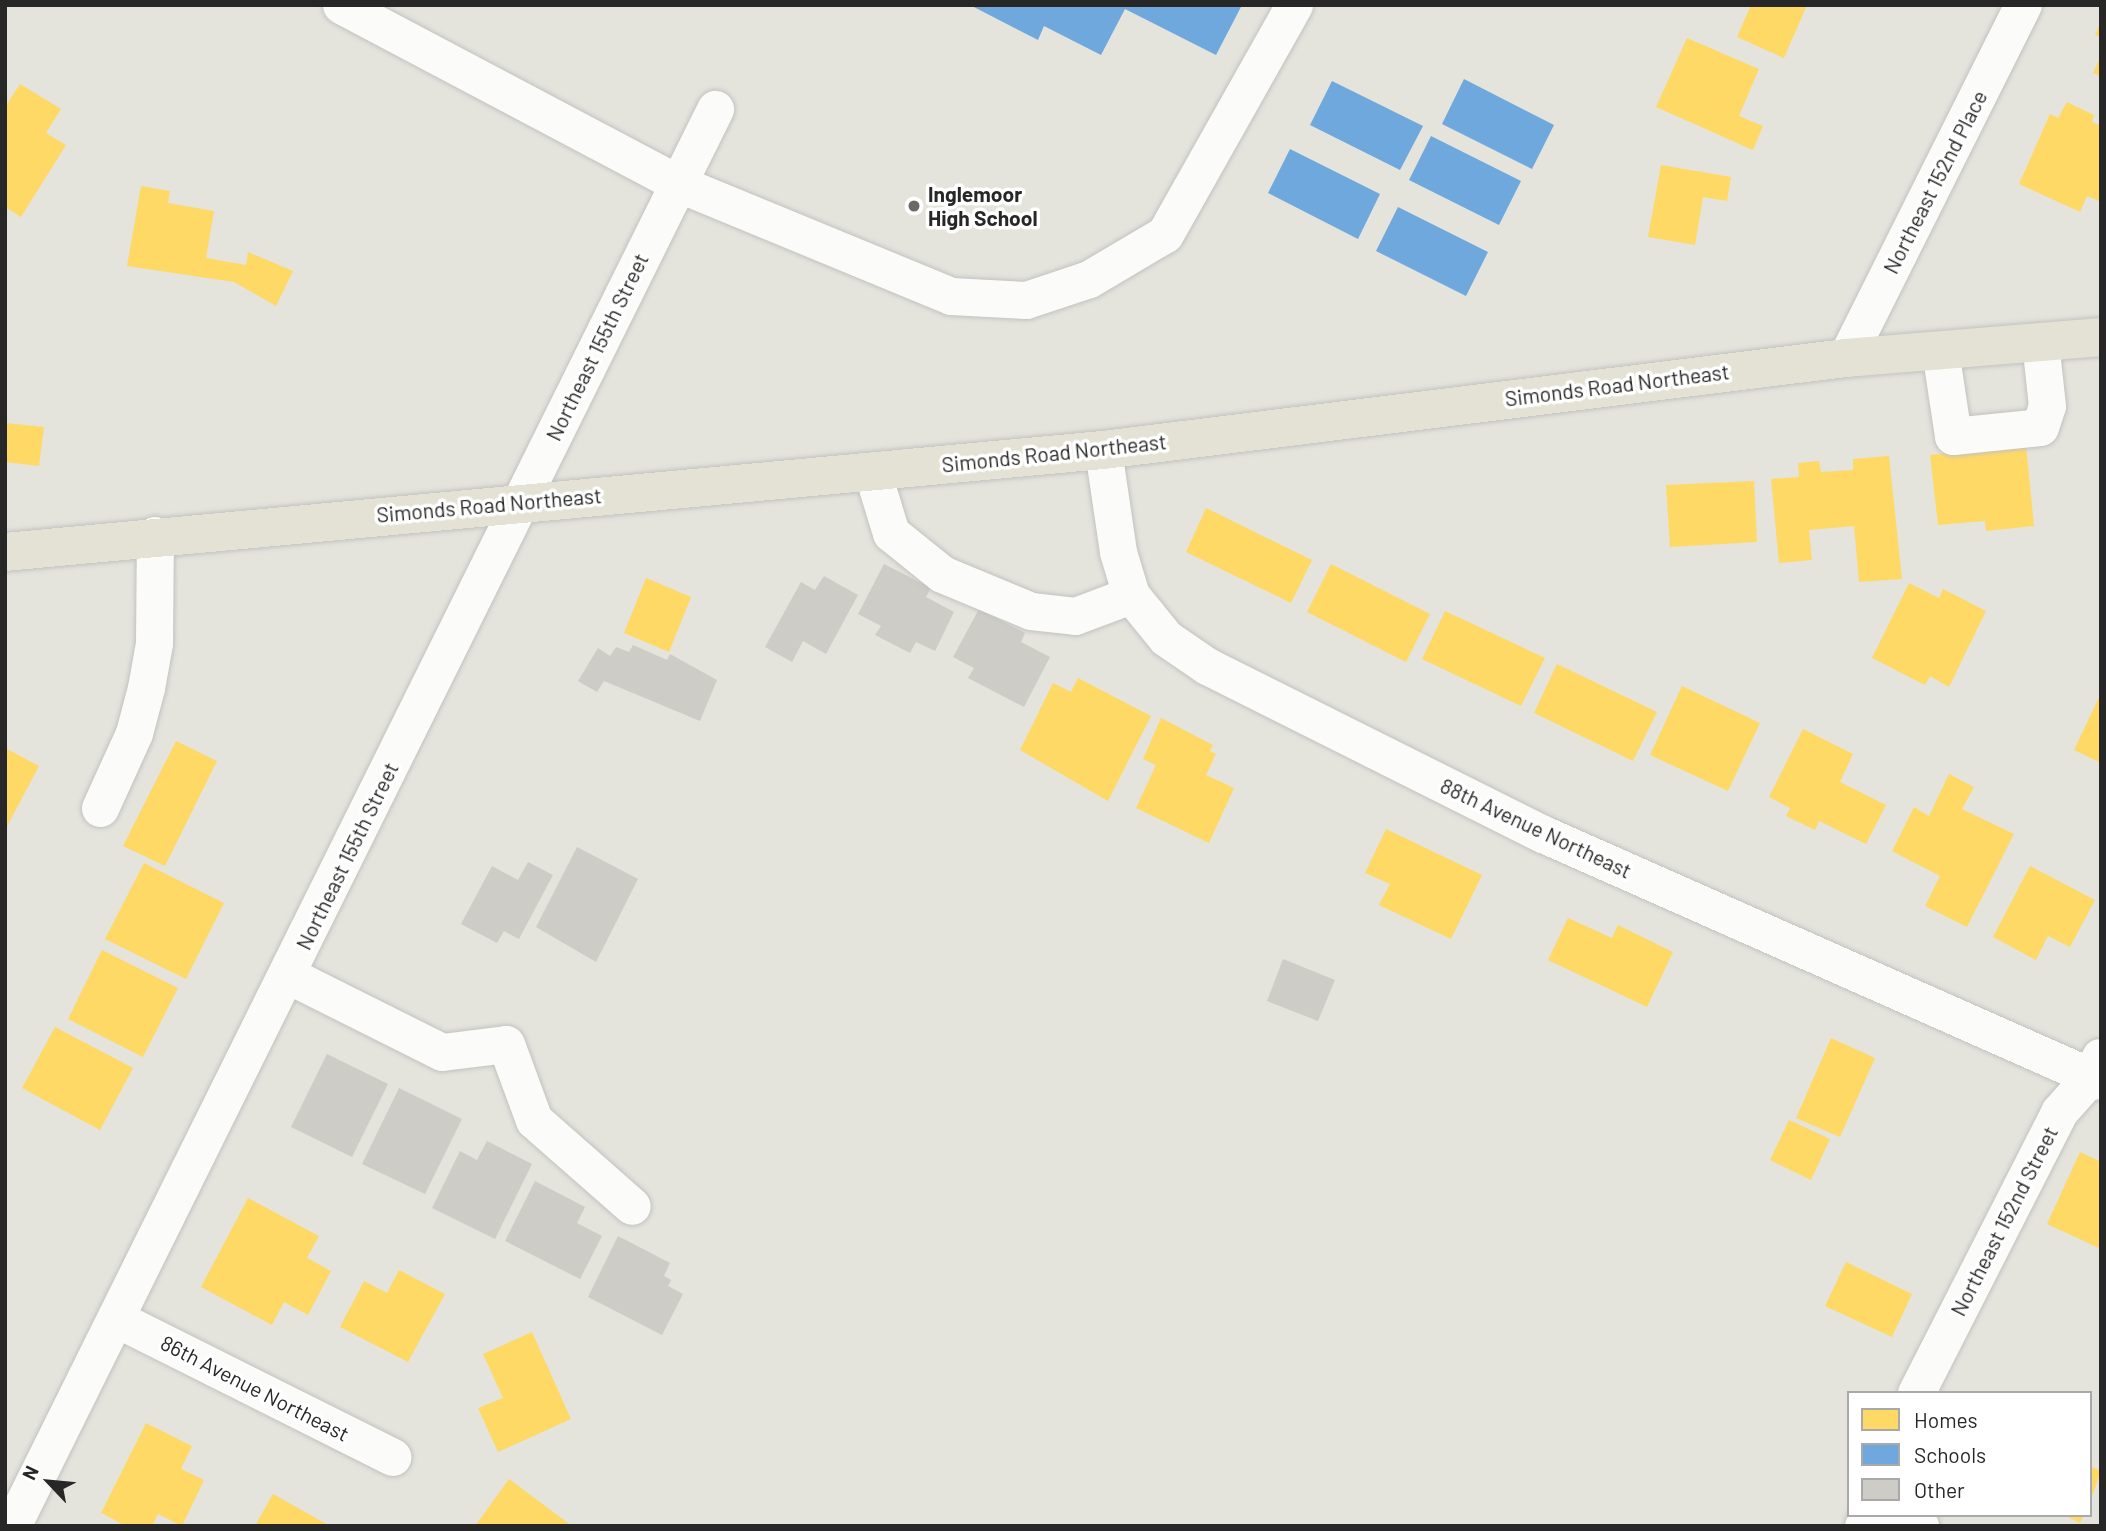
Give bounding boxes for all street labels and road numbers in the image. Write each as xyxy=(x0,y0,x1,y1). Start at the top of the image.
street label: Northeast 152nd Place xyxy=(1878,86,1992,278)
street label: Northeast 155th Street xyxy=(541,249,653,445)
street label: Simonds Road Northeast xyxy=(1503,359,1731,411)
street label: Simonds Road Northeast xyxy=(940,429,1168,477)
street label: Simonds Road Northeast xyxy=(375,483,603,527)
street label: Northeast 155th Street xyxy=(291,758,403,954)
street label: 88th Avenue Northeast xyxy=(1436,773,1636,883)
street label: Northeast 152nd Street xyxy=(1945,1122,2063,1320)
street label: 86th Avenue Northeast xyxy=(157,1330,353,1446)

